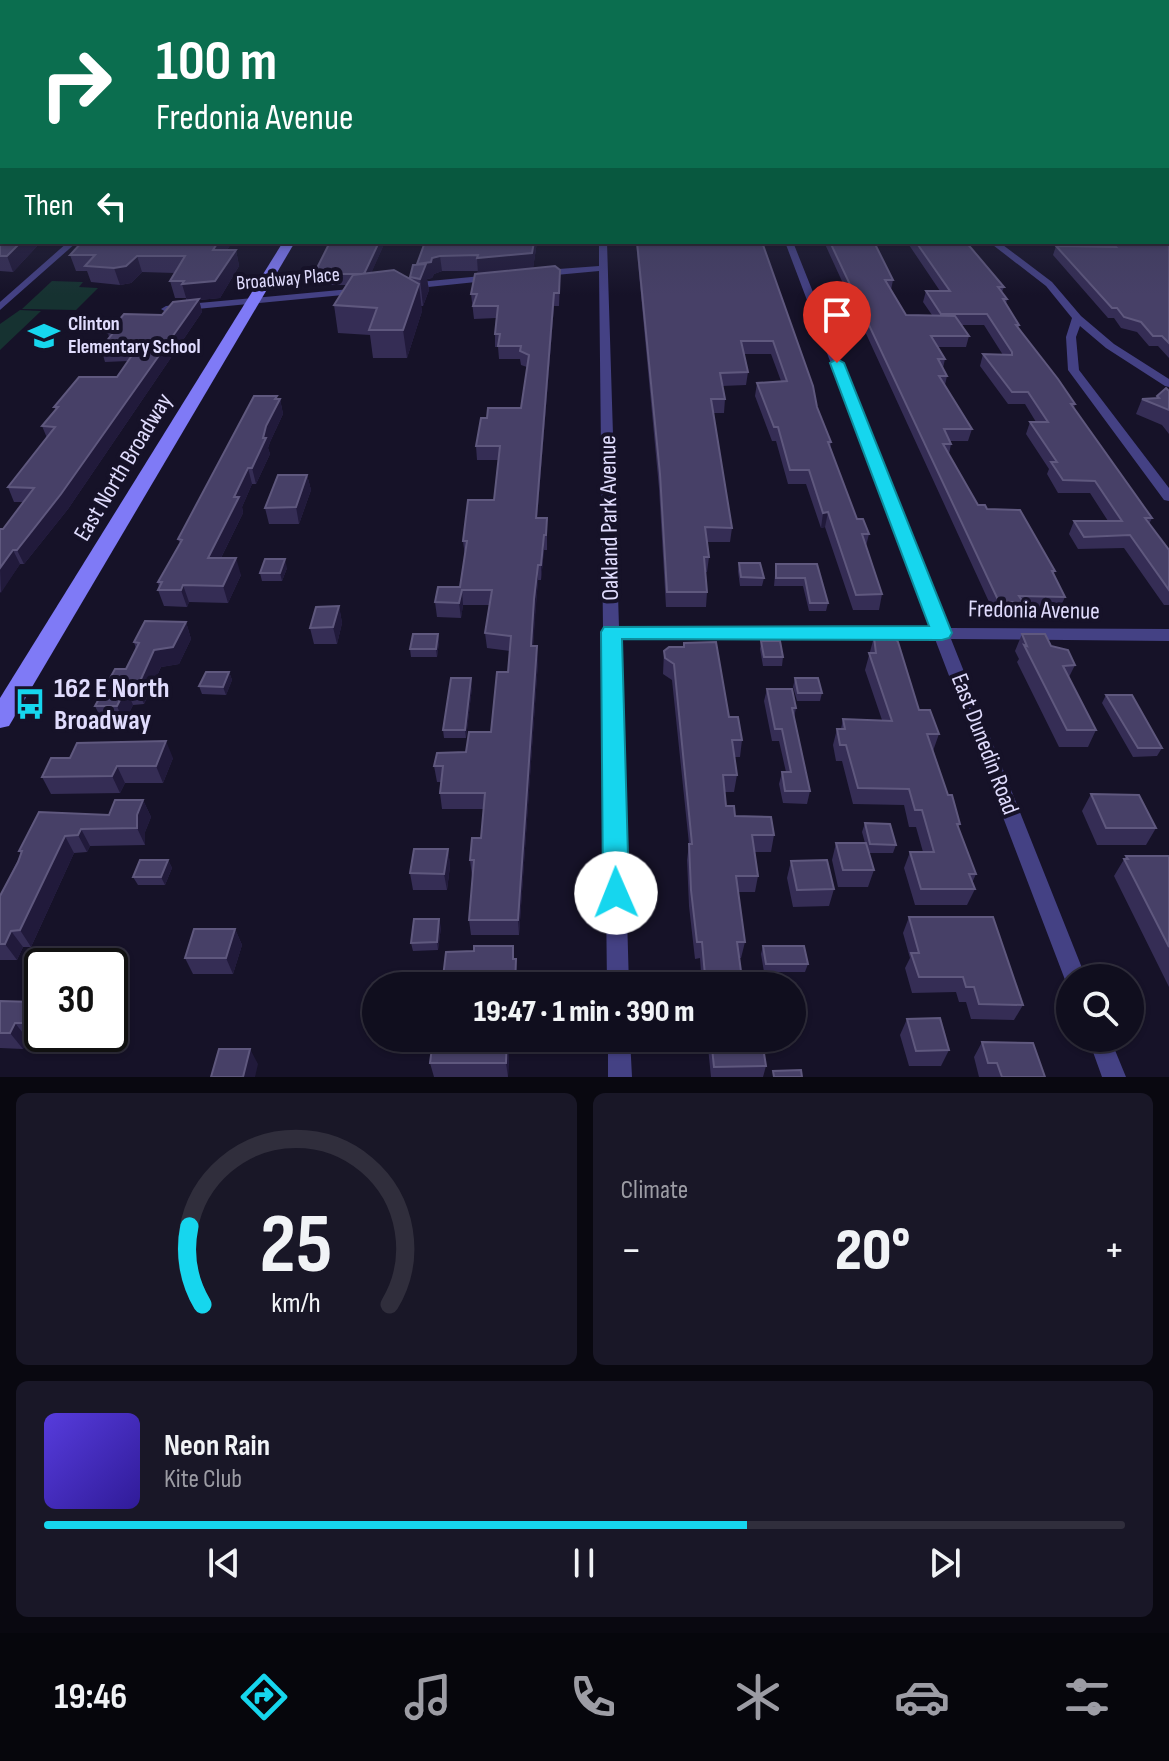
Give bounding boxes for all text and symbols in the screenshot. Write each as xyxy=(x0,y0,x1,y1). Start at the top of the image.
text: 100 m xyxy=(156,29,277,96)
icon: right xyxy=(24,32,128,136)
text: Fredonia Avenue xyxy=(156,97,354,140)
icon: left xyxy=(90,184,134,228)
text: Then xyxy=(24,188,74,224)
street label: Broadway Place xyxy=(235,263,341,295)
pin xyxy=(803,281,871,363)
icon: arrive xyxy=(815,293,859,337)
place label: Clinton Elementary School xyxy=(68,312,201,359)
school or university icon: Clinton Elementary School xyxy=(27,319,61,353)
street label: East North Broadway xyxy=(68,388,178,546)
street label: Oakland Park Avenue xyxy=(593,435,625,601)
street label: Fredonia Avenue xyxy=(968,594,1100,626)
street label: East Dunedin Road xyxy=(945,669,1025,819)
place label: 162 E North Broadway xyxy=(54,672,169,737)
bus stop icon: 162 E North Broadway xyxy=(13,687,47,721)
position arrow xyxy=(574,851,658,935)
speed limit sign: 30 xyxy=(24,948,128,1052)
map controls xyxy=(1056,964,1144,1052)
button: search xyxy=(1056,964,1144,1052)
text: 19:47 · 1 min · 390 m xyxy=(474,994,694,1030)
text: Climate xyxy=(621,1175,688,1206)
text: 25 xyxy=(260,1196,333,1296)
text: 20° xyxy=(835,1215,911,1287)
text: − xyxy=(621,1224,642,1277)
text: + xyxy=(1103,1224,1125,1277)
text: km/h xyxy=(272,1286,321,1321)
text: Neon Rain xyxy=(164,1428,270,1464)
text: Kite Club xyxy=(164,1464,242,1495)
icon: previous xyxy=(202,1541,246,1585)
icon: pause xyxy=(562,1541,606,1585)
icon: next xyxy=(923,1541,967,1585)
icon: directions xyxy=(236,1669,292,1725)
icon: music xyxy=(400,1669,456,1725)
icon: phone xyxy=(565,1669,621,1725)
icon: climate xyxy=(730,1669,786,1725)
icon: car xyxy=(894,1669,950,1725)
icon: filters xyxy=(1059,1669,1115,1725)
text: 19:46 xyxy=(54,1676,127,1719)

